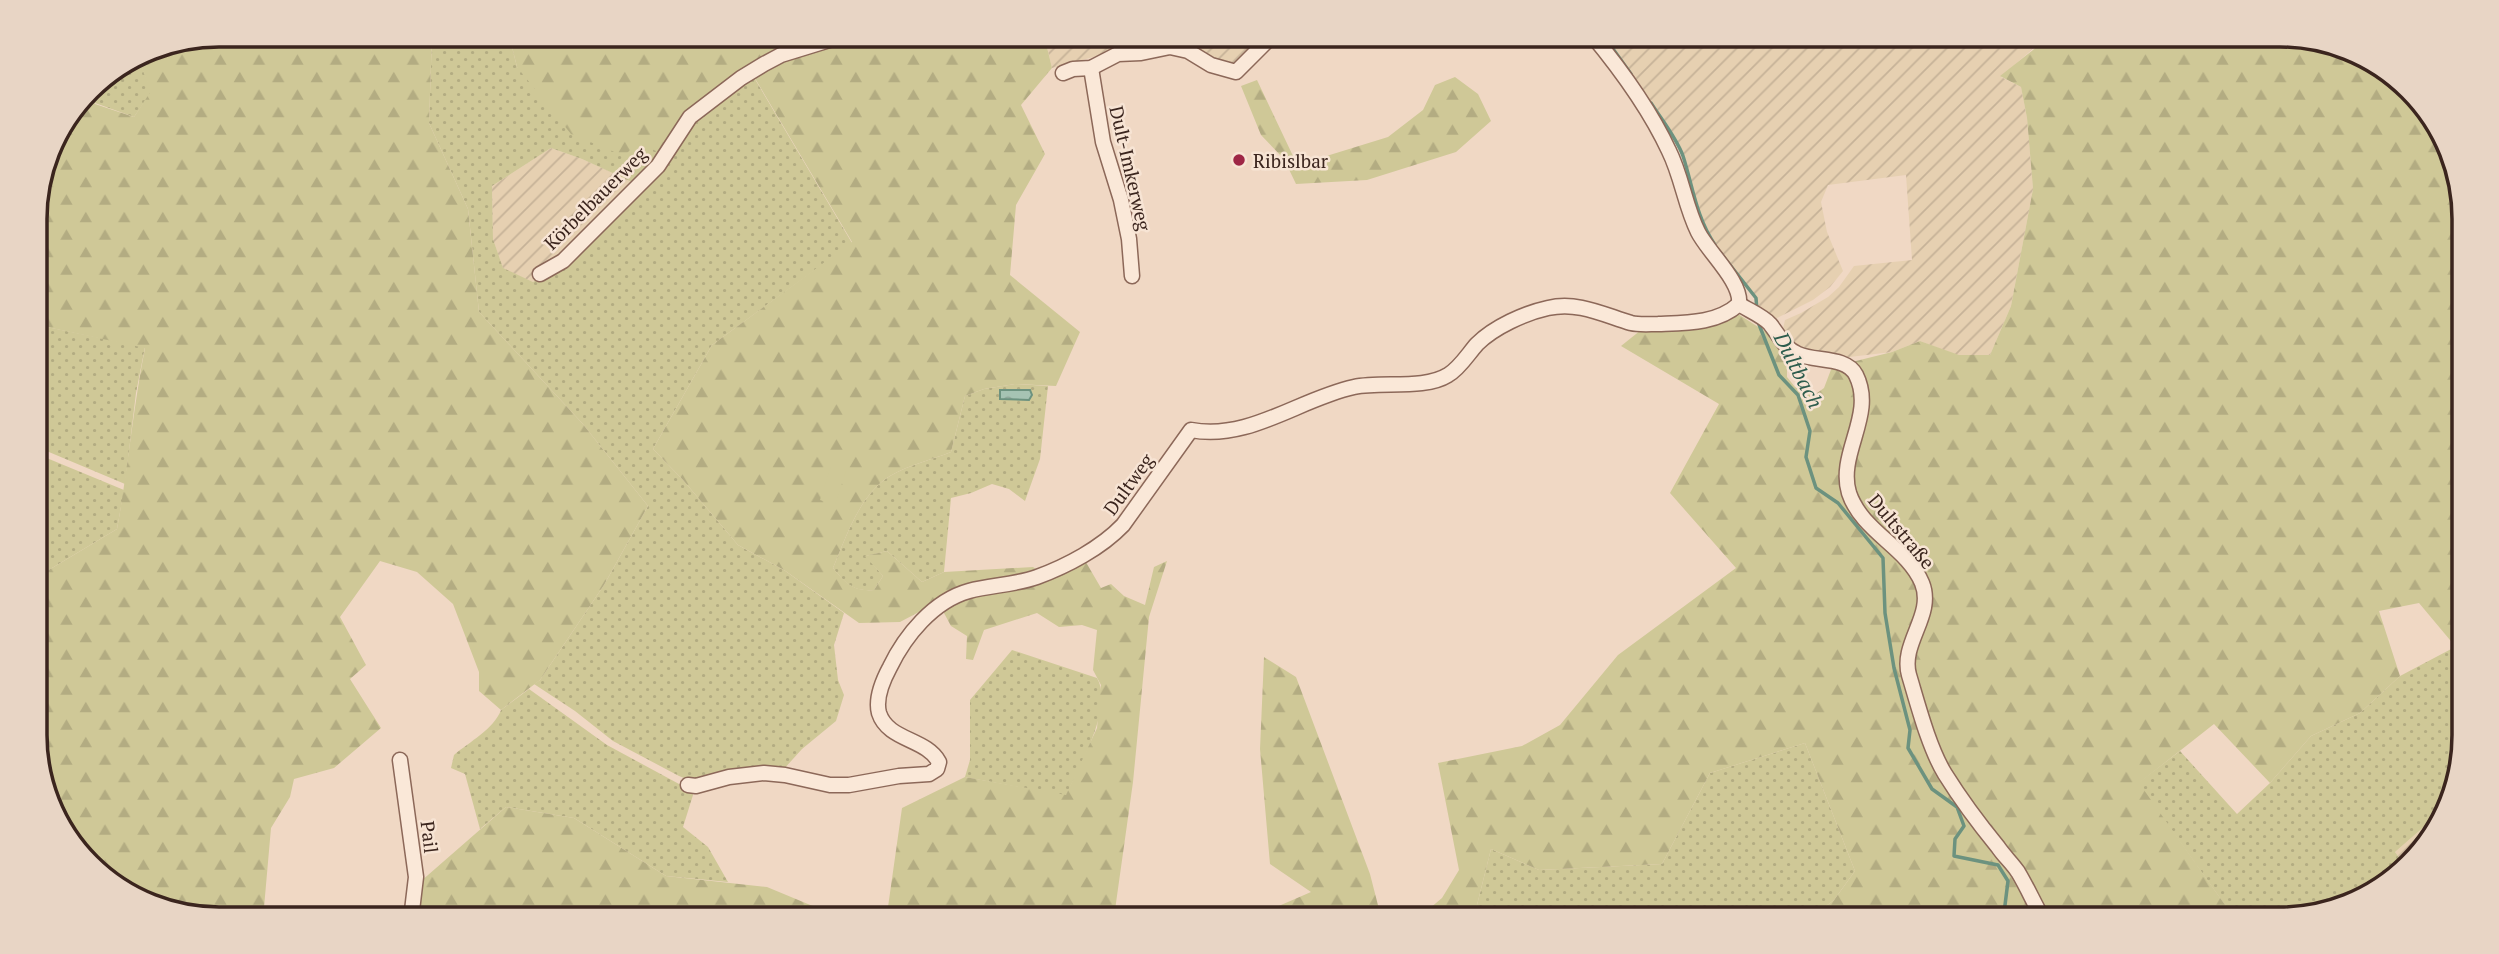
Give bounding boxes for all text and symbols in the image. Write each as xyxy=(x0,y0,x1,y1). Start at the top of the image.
street label: Dult-Imkerweg xyxy=(1104,103,1158,234)
street label: Körbelbauerweg xyxy=(538,140,653,255)
place label: Ribislbar xyxy=(1253,148,1329,173)
marker: Ribislbar xyxy=(1231,152,1247,168)
water label: Dultbach xyxy=(1767,326,1830,413)
street label: Dultweg xyxy=(1097,447,1159,520)
street label: Dultstraße xyxy=(1863,488,1941,574)
street label: Pail xyxy=(416,819,444,855)

